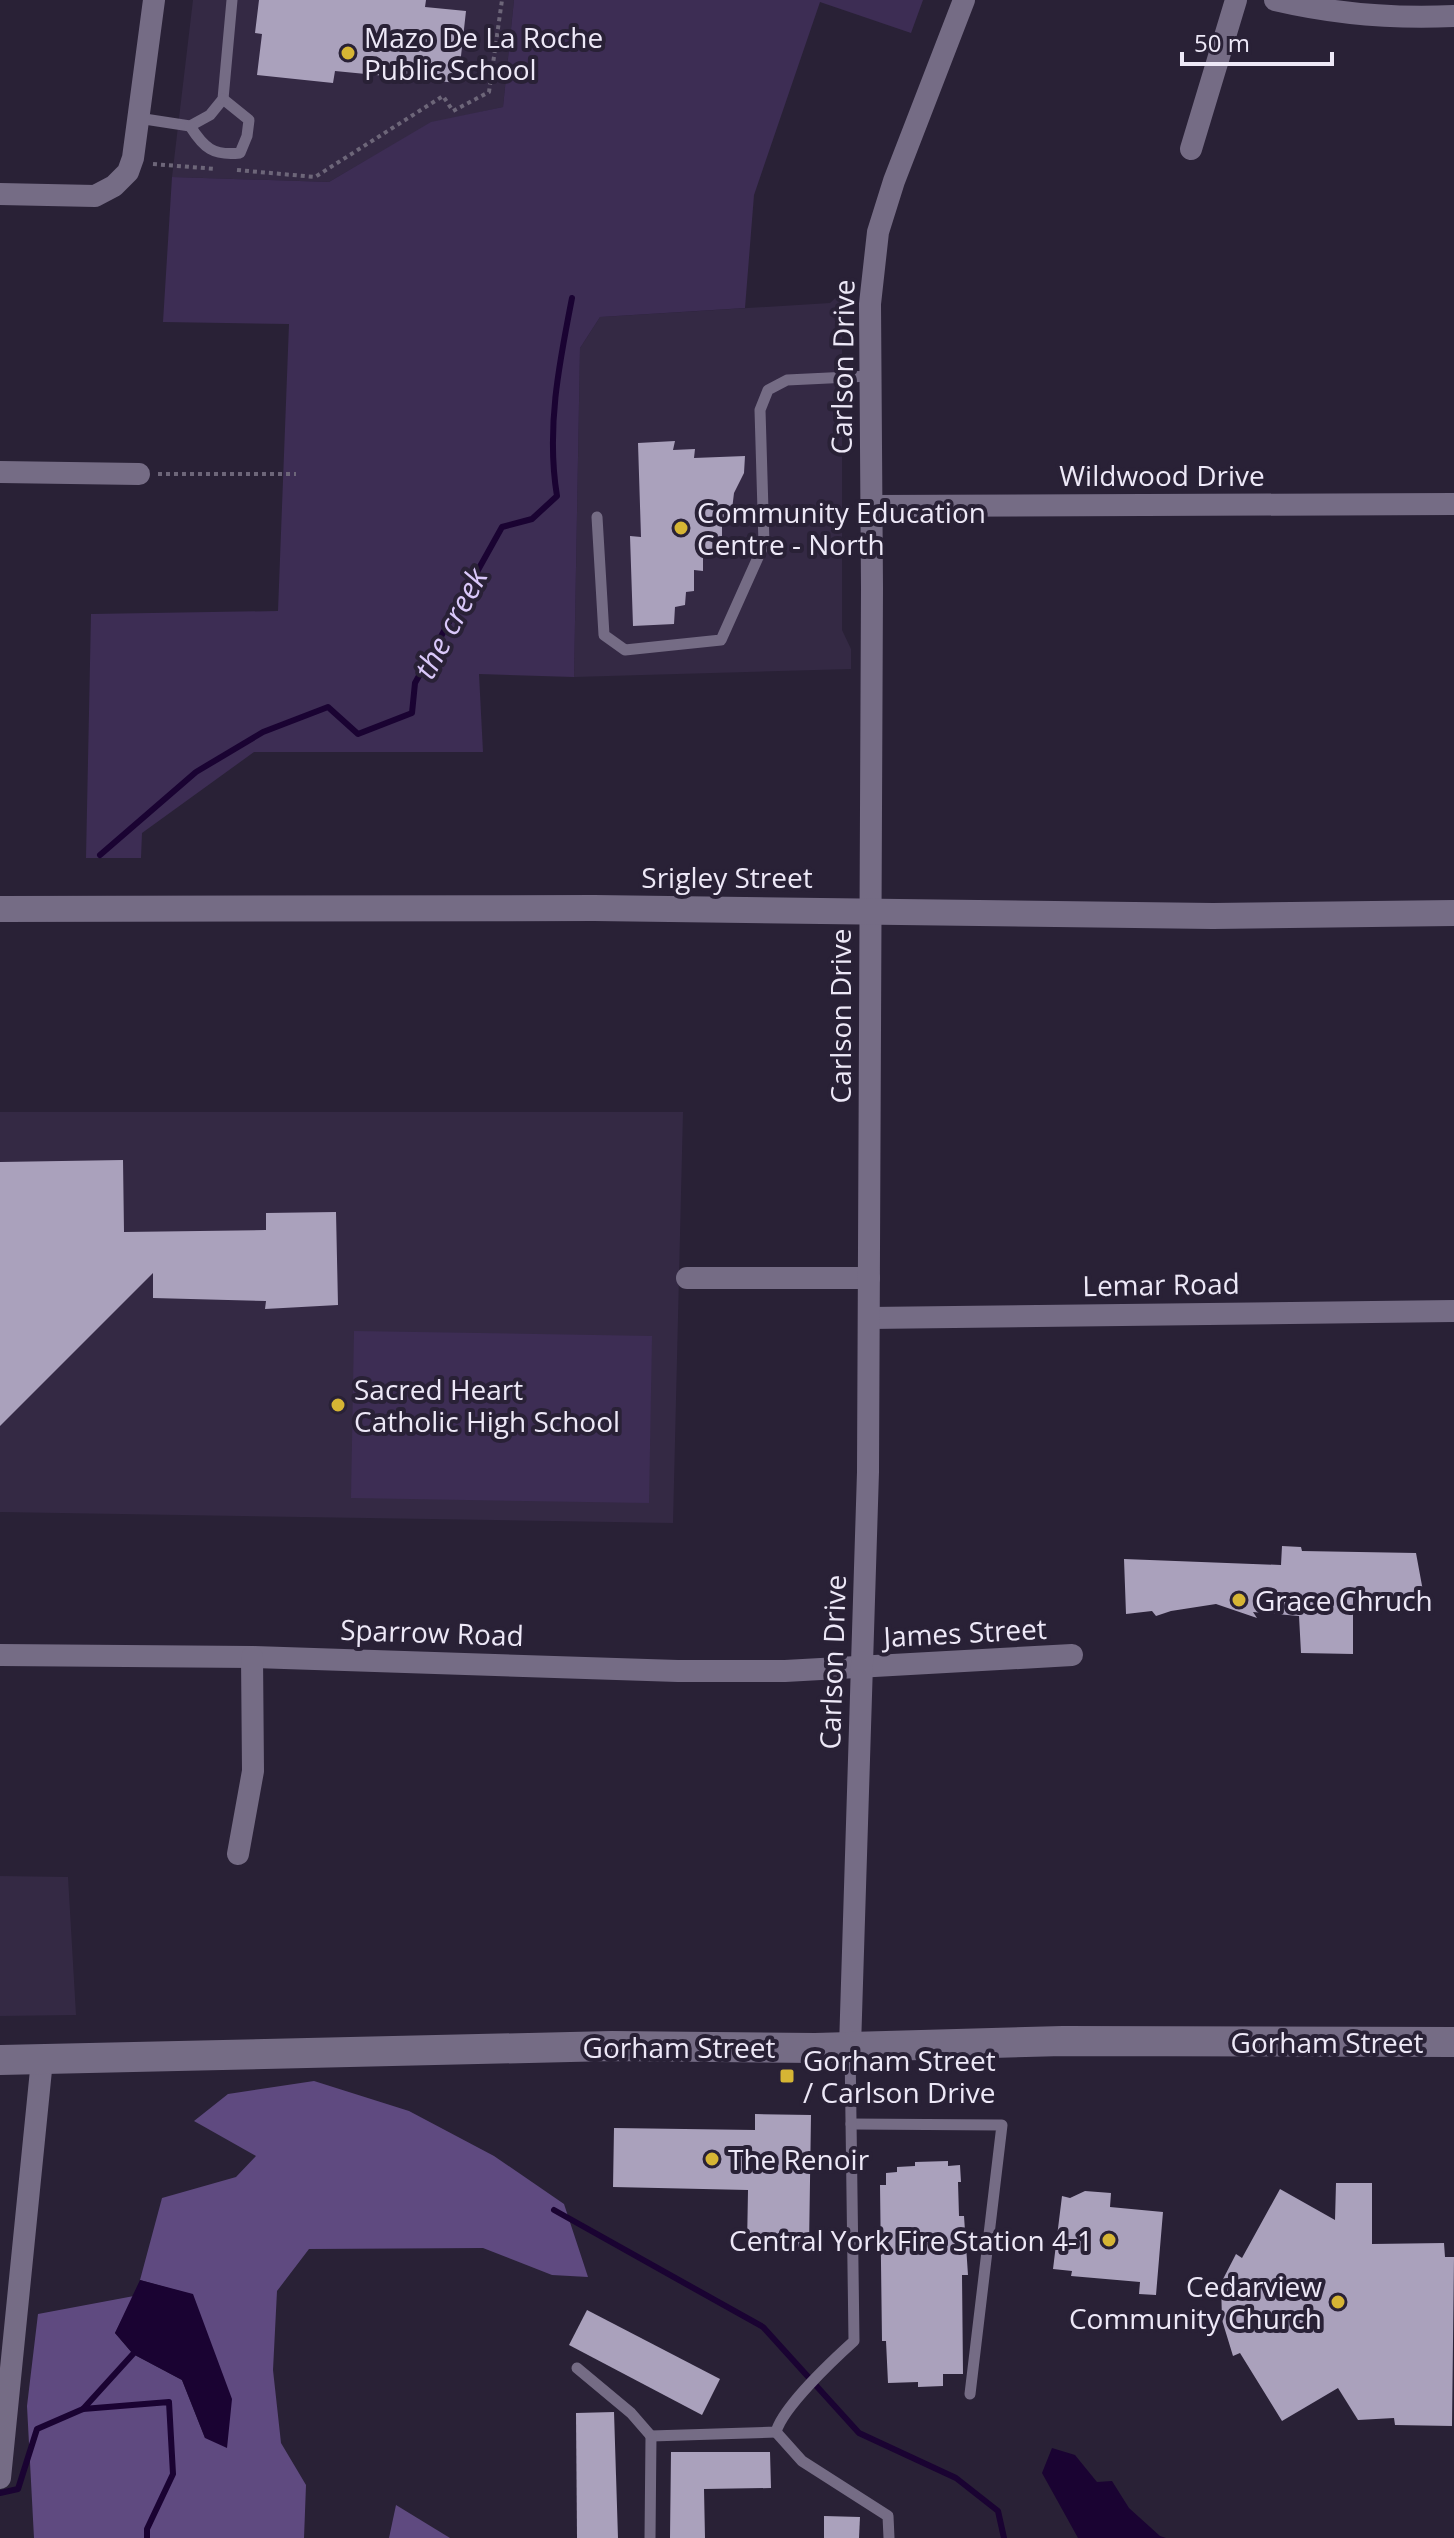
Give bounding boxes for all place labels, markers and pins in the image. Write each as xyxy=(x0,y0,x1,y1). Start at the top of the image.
place label: Mazo De La Roche Public School xyxy=(364,18,603,88)
marker: Mazo De La Roche Public School xyxy=(339,44,357,62)
place label: Community Education Centre - North xyxy=(697,493,986,563)
marker: Community Education Centre - North xyxy=(672,519,690,537)
place label: Sacred Heart Catholic High School xyxy=(354,1370,620,1440)
marker: Sacred Heart Catholic High School xyxy=(329,1396,347,1414)
place label: Grace Chruch xyxy=(1255,1581,1433,1619)
marker: Grace Chruch xyxy=(1230,1591,1248,1609)
place label: Gorham Street / Carlson Drive xyxy=(803,2041,996,2111)
marker: Gorham Street / Carlson Drive xyxy=(778,2067,796,2085)
place label: The Renoir xyxy=(728,2140,870,2178)
marker: The Renoir xyxy=(703,2150,721,2168)
place label: Central York Fire Station 4-1 xyxy=(729,2221,1093,2259)
marker: Central York Fire Station 4-1 xyxy=(1100,2231,1118,2249)
place label: Cedarview Community Church xyxy=(1069,2267,1322,2337)
marker: Cedarview Community Church xyxy=(1329,2293,1347,2311)

